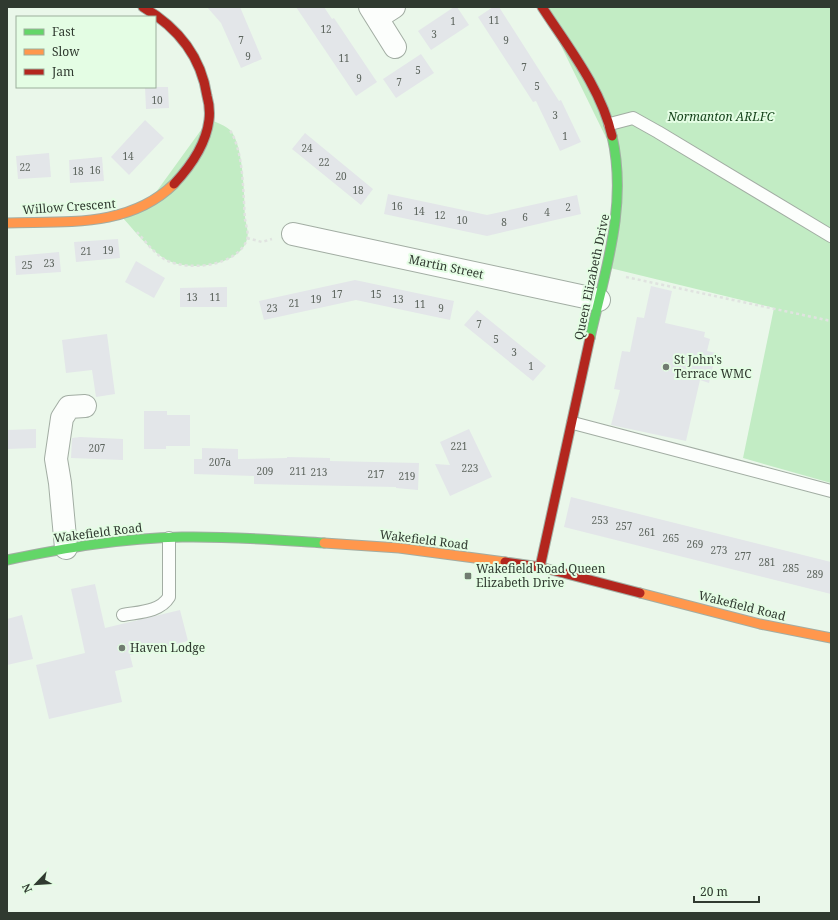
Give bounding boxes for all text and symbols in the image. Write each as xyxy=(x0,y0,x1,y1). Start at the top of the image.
house number: 11 xyxy=(488,13,500,27)
house number: 1 xyxy=(450,14,456,28)
legend xyxy=(16,16,156,88)
house number: 12 xyxy=(320,22,332,36)
text: Fast xyxy=(52,23,75,40)
house number: 3 xyxy=(431,27,437,41)
house number: 7 xyxy=(238,33,244,47)
house number: 9 xyxy=(503,33,509,47)
text: Slow xyxy=(52,43,80,60)
house number: 9 xyxy=(245,49,251,63)
house number: 11 xyxy=(338,51,350,65)
house number: 7 xyxy=(521,60,527,74)
text: Jam xyxy=(51,63,74,80)
house number: 5 xyxy=(415,63,421,77)
house number: 9 xyxy=(356,71,362,85)
house number: 7 xyxy=(396,75,402,89)
house number: 5 xyxy=(534,79,540,93)
house number: 10 xyxy=(151,93,163,107)
house number: 3 xyxy=(552,108,558,122)
park label: Normanton ARLFC xyxy=(667,108,775,125)
house number: 1 xyxy=(562,129,568,143)
house number: 24 xyxy=(301,141,313,155)
house number: 14 xyxy=(122,149,134,163)
house number: 22 xyxy=(318,155,330,169)
house number: 22 xyxy=(19,160,31,174)
house number: 16 xyxy=(89,163,101,177)
house number: 18 xyxy=(72,164,84,178)
house number: 20 xyxy=(335,169,347,183)
house number: 18 xyxy=(352,183,364,197)
street label: Willow Crescent xyxy=(22,195,116,218)
house number: 16 xyxy=(391,199,403,213)
house number: 2 xyxy=(565,200,571,214)
house number: 14 xyxy=(413,204,425,218)
house number: 4 xyxy=(544,205,550,219)
house number: 12 xyxy=(434,208,446,222)
house number: 6 xyxy=(522,210,528,224)
street label: Queen Elizabeth Drive xyxy=(570,212,613,342)
house number: 10 xyxy=(456,213,468,227)
house number: 8 xyxy=(501,215,507,229)
house number: 19 xyxy=(102,243,114,257)
house number: 21 xyxy=(80,244,92,258)
street label: Martin Street xyxy=(407,250,485,283)
house number: 23 xyxy=(43,256,55,270)
house number: 25 xyxy=(21,258,33,272)
house number: 17 xyxy=(331,287,343,301)
house number: 15 xyxy=(370,287,382,301)
house number: 13 xyxy=(186,290,198,304)
house number: 11 xyxy=(209,290,221,304)
house number: 19 xyxy=(310,292,322,306)
house number: 13 xyxy=(392,292,404,306)
house number: 21 xyxy=(288,296,300,310)
house number: 11 xyxy=(414,297,426,311)
house number: 23 xyxy=(266,301,278,315)
house number: 9 xyxy=(438,301,444,315)
house number: 7 xyxy=(476,317,482,331)
house number: 5 xyxy=(493,332,499,346)
house number: 3 xyxy=(511,345,517,359)
place label: St John's Terrace WMC xyxy=(674,351,752,382)
house number: 1 xyxy=(528,359,534,373)
marker: St John's Terrace WMC xyxy=(661,362,671,372)
house number: 221 xyxy=(451,439,467,453)
house number: 207 xyxy=(89,441,106,455)
house number: 207a xyxy=(209,455,232,469)
house number: 223 xyxy=(462,461,479,475)
house number: 209 xyxy=(257,464,273,478)
house number: 211 xyxy=(290,464,306,478)
house number: 213 xyxy=(311,465,328,479)
house number: 217 xyxy=(368,467,385,481)
house number: 219 xyxy=(399,469,415,483)
house number: 253 xyxy=(592,513,609,527)
street label: Wakefield Road xyxy=(53,519,144,546)
house number: 257 xyxy=(616,519,633,533)
house number: 261 xyxy=(639,525,655,539)
street label: Wakefield Road xyxy=(379,526,470,553)
house number: 265 xyxy=(663,531,679,545)
house number: 269 xyxy=(687,537,703,551)
house number: 273 xyxy=(711,543,728,557)
house number: 277 xyxy=(735,549,752,563)
house number: 281 xyxy=(759,555,775,569)
place label: Wakefield Road Queen Elizabeth Drive xyxy=(476,560,606,591)
house number: 285 xyxy=(783,561,799,575)
house number: 289 xyxy=(807,567,823,581)
marker: Wakefield Road Queen Elizabeth Drive xyxy=(463,571,473,581)
street label: Wakefield Road xyxy=(697,586,788,625)
place label: Haven Lodge xyxy=(130,639,205,656)
marker: Haven Lodge xyxy=(117,643,127,653)
north arrow xyxy=(16,864,56,904)
scale bar xyxy=(694,878,759,904)
text: N xyxy=(18,881,35,896)
text: 20 m xyxy=(700,883,728,900)

